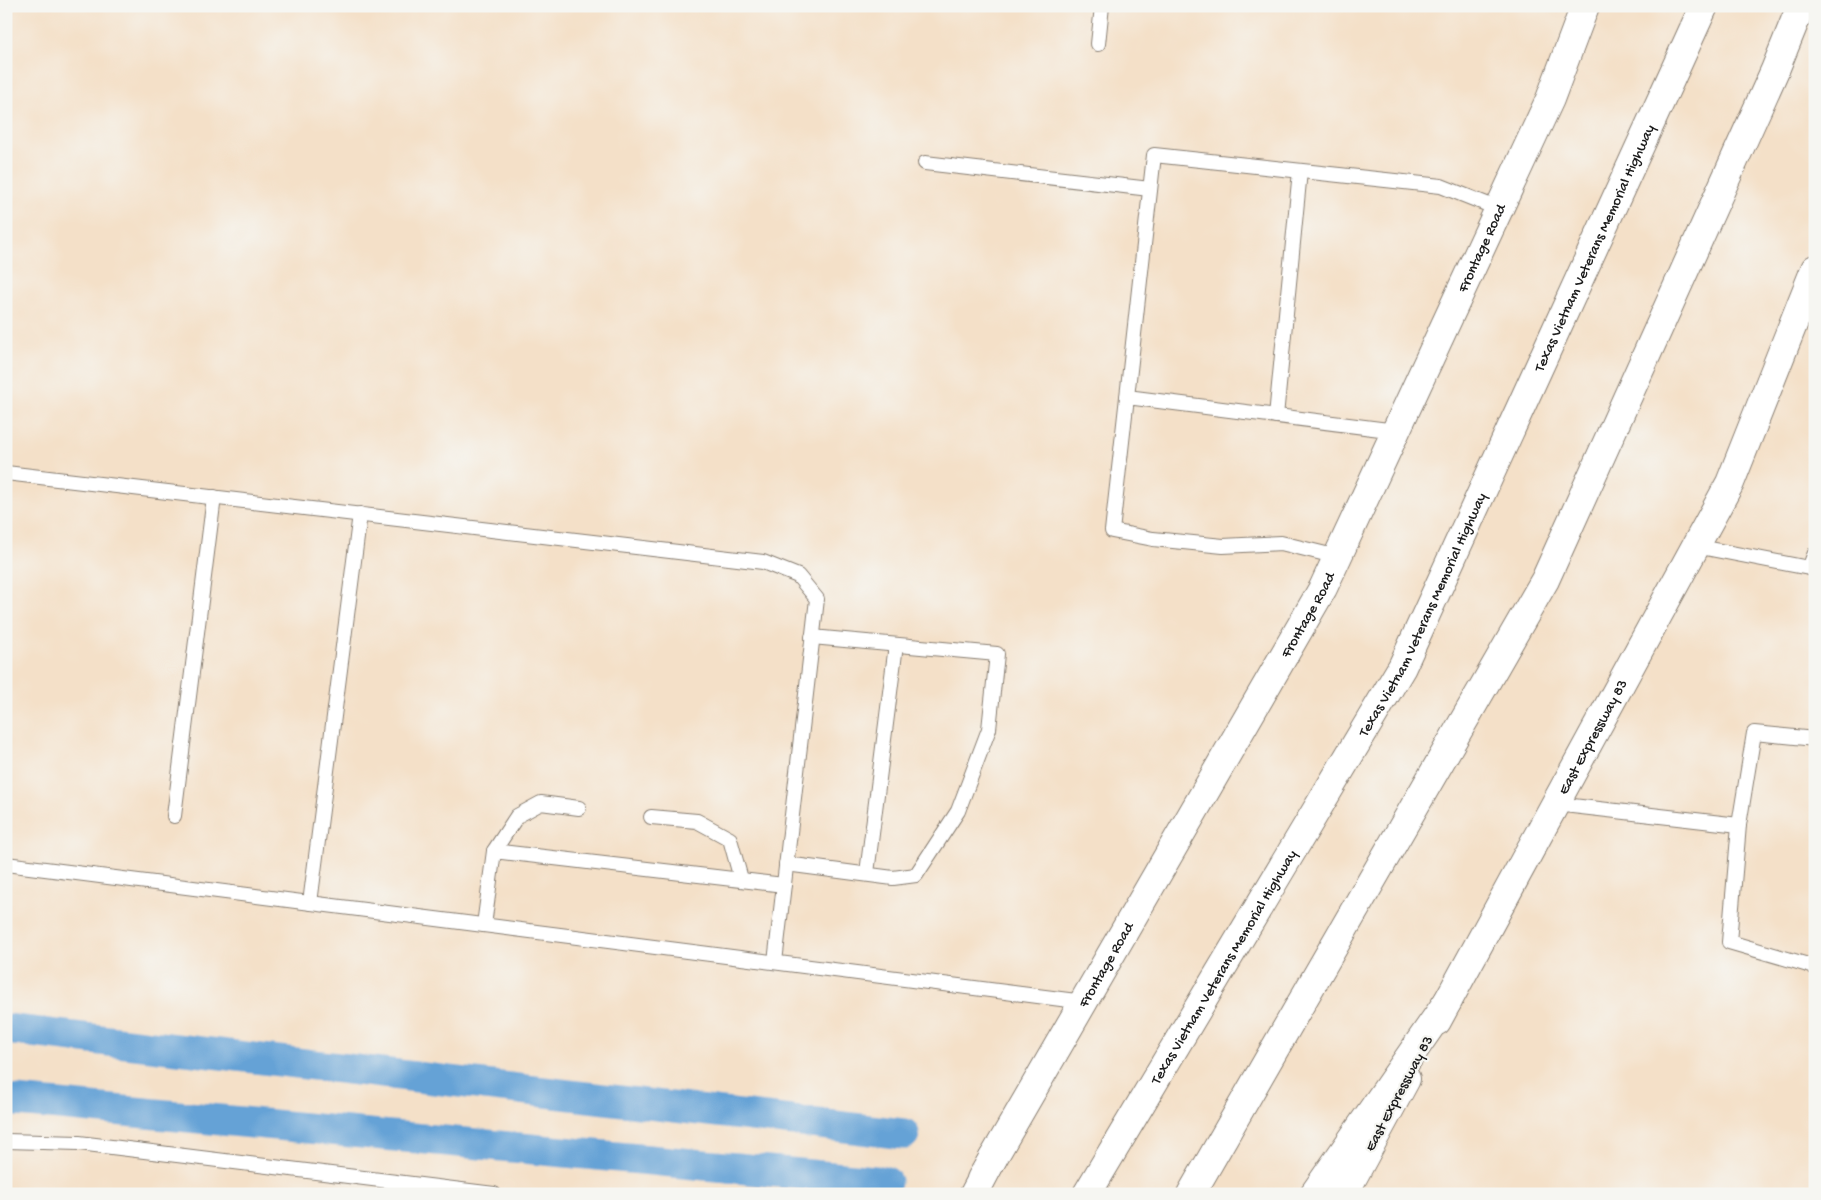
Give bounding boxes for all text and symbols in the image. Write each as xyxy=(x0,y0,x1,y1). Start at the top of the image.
street label: Texas Vietnam Veterans Memorial Highway xyxy=(1531,121,1660,376)
street label: Frontage Road xyxy=(1454,201,1511,296)
street label: Texas Vietnam Veterans Memorial Highway xyxy=(1355,490,1492,741)
street label: Frontage Road xyxy=(1277,569,1341,662)
street label: East Expressway 83 xyxy=(1555,676,1632,798)
street label: Texas Vietnam Veterans Memorial Highway xyxy=(1147,847,1302,1089)
street label: Frontage Road xyxy=(1075,919,1139,1012)
street label: East Expressway 83 xyxy=(1362,1033,1438,1155)

